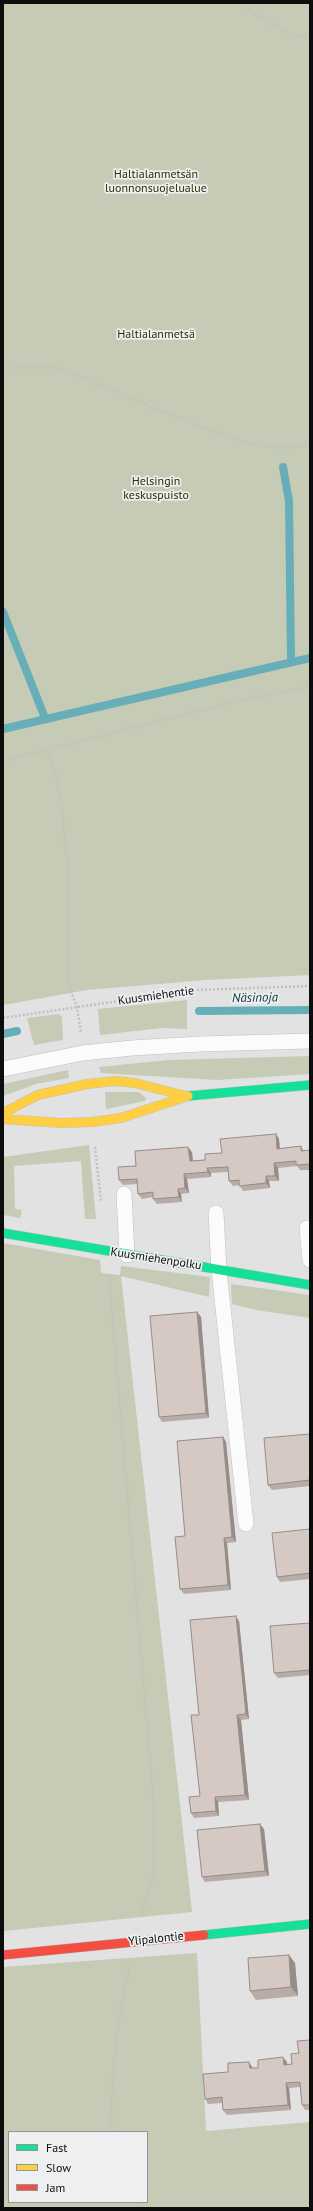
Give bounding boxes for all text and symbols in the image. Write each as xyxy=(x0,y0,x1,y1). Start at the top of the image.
park label: Haltialanmetsän luonnonsuojelualue xyxy=(105,168,207,196)
park label: Haltialanmetsä xyxy=(117,328,195,342)
park label: Helsingin keskuspuisto xyxy=(123,475,189,503)
street label: Kuusmiehentie xyxy=(117,984,195,1008)
water label: Näsinoja xyxy=(232,990,278,1006)
street label: Kuusmiehenpolku xyxy=(109,1245,203,1273)
street label: Ylipalontie xyxy=(128,1929,184,1949)
legend xyxy=(8,2131,148,2203)
text: Fast xyxy=(46,2140,67,2155)
text: Slow xyxy=(46,2160,71,2175)
text: Jam xyxy=(46,2180,65,2195)

